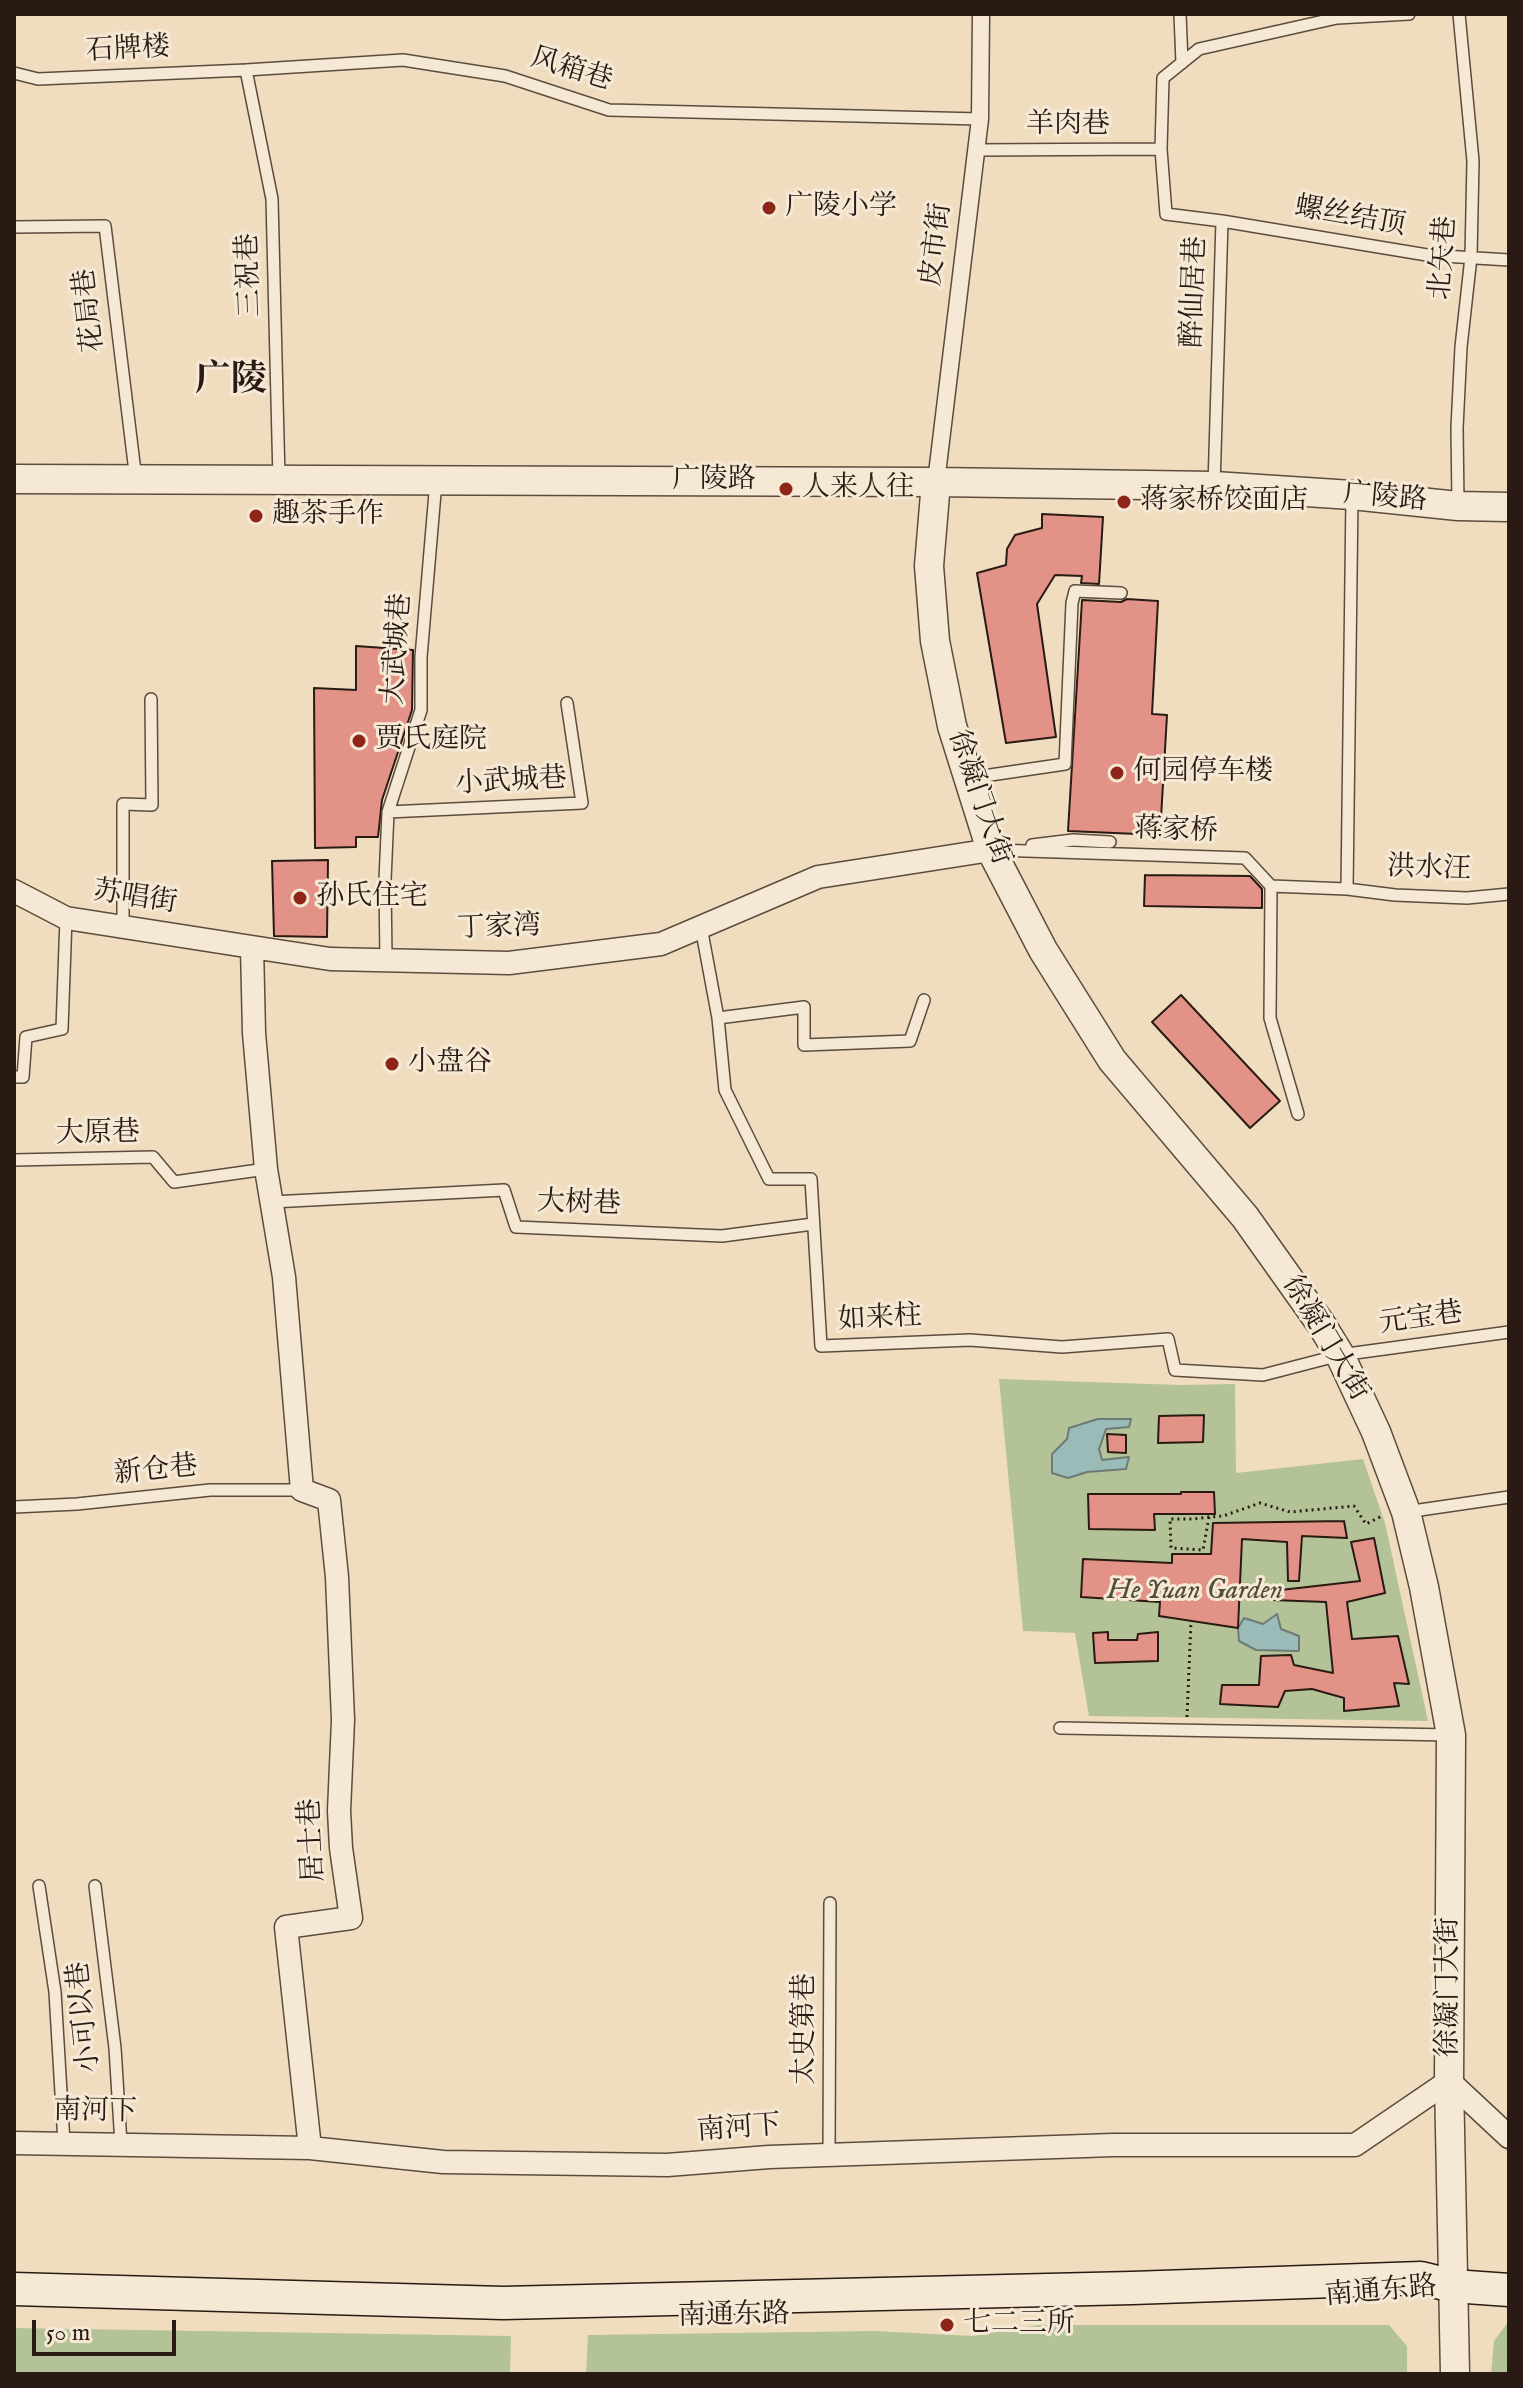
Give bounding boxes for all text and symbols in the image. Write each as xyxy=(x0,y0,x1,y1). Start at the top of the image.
street label: 石牌楼 xyxy=(85,32,171,70)
street label: 风箱巷 xyxy=(526,43,616,99)
street label: 羊肉巷 xyxy=(1026,109,1110,143)
place label: 广陵小学 xyxy=(785,191,897,225)
street label: 螺丝结顶 xyxy=(1292,192,1408,244)
marker: 广陵小学 xyxy=(760,199,778,217)
street label: 皮市街 xyxy=(916,201,960,289)
street label: 北矢巷 xyxy=(1425,215,1465,301)
street label: 三祝巷 xyxy=(233,232,269,318)
street label: 醉仙居巷 xyxy=(1177,235,1215,349)
street label: 花局巷 xyxy=(69,266,113,354)
district label: 广陵 xyxy=(195,361,267,405)
street label: 广陵路 xyxy=(672,464,756,498)
place label: 人来人往 xyxy=(802,472,914,506)
street label: 广陵路 xyxy=(1342,479,1428,519)
marker: 人来人往 xyxy=(777,480,795,498)
place label: 蒋家桥饺面店 xyxy=(1140,485,1308,519)
marker: 蒋家桥饺面店 xyxy=(1115,493,1133,511)
place label: 趣茶手作 xyxy=(272,499,384,533)
marker: 趣茶手作 xyxy=(247,507,265,525)
street label: 大武城巷 xyxy=(378,592,420,706)
place label: 贾氏庭院 xyxy=(375,724,487,758)
street label: 徐凝门大街 xyxy=(939,726,1017,870)
marker: 贾氏庭院 xyxy=(350,732,368,750)
place label: 何园停车楼 xyxy=(1133,756,1273,790)
street label: 小武城巷 xyxy=(454,763,568,803)
marker: 何园停车楼 xyxy=(1108,764,1126,782)
street label: 蒋家桥 xyxy=(1133,814,1219,850)
street label: 洪水汪 xyxy=(1386,852,1472,888)
street label: 苏唱街 xyxy=(91,876,179,922)
place label: 孙氏住宅 xyxy=(316,881,428,915)
marker: 孙氏住宅 xyxy=(291,889,309,907)
street label: 丁家湾 xyxy=(456,911,542,947)
place label: 小盘谷 xyxy=(408,1047,492,1081)
marker: 小盘谷 xyxy=(383,1055,401,1073)
street label: 大原巷 xyxy=(56,1117,140,1153)
street label: 大树巷 xyxy=(536,1187,622,1223)
street label: 徐凝门大街 xyxy=(1274,1270,1374,1408)
street label: 元宝巷 xyxy=(1377,1298,1465,1342)
street label: 如来柱 xyxy=(837,1301,923,1339)
street label: 新仓巷 xyxy=(112,1451,200,1493)
park label: He Yuan Garden xyxy=(1107,1575,1283,1609)
street label: 居士巷 xyxy=(295,1797,333,1883)
street label: 徐凝门大街 xyxy=(1433,1917,1467,2057)
street label: 小可以巷 xyxy=(63,1960,109,2074)
street label: 太史第巷 xyxy=(789,1973,823,2085)
street label: 南河下 xyxy=(53,2095,137,2131)
street label: 南河下 xyxy=(696,2110,782,2150)
street label: 南通东路 xyxy=(1324,2271,1438,2315)
street label: 南通东路 xyxy=(678,2299,790,2335)
scale bar xyxy=(36,2304,180,2354)
place label: 七二三所 xyxy=(963,2308,1075,2342)
marker: 七二三所 xyxy=(938,2316,956,2334)
text: 50 m xyxy=(46,2318,90,2349)

